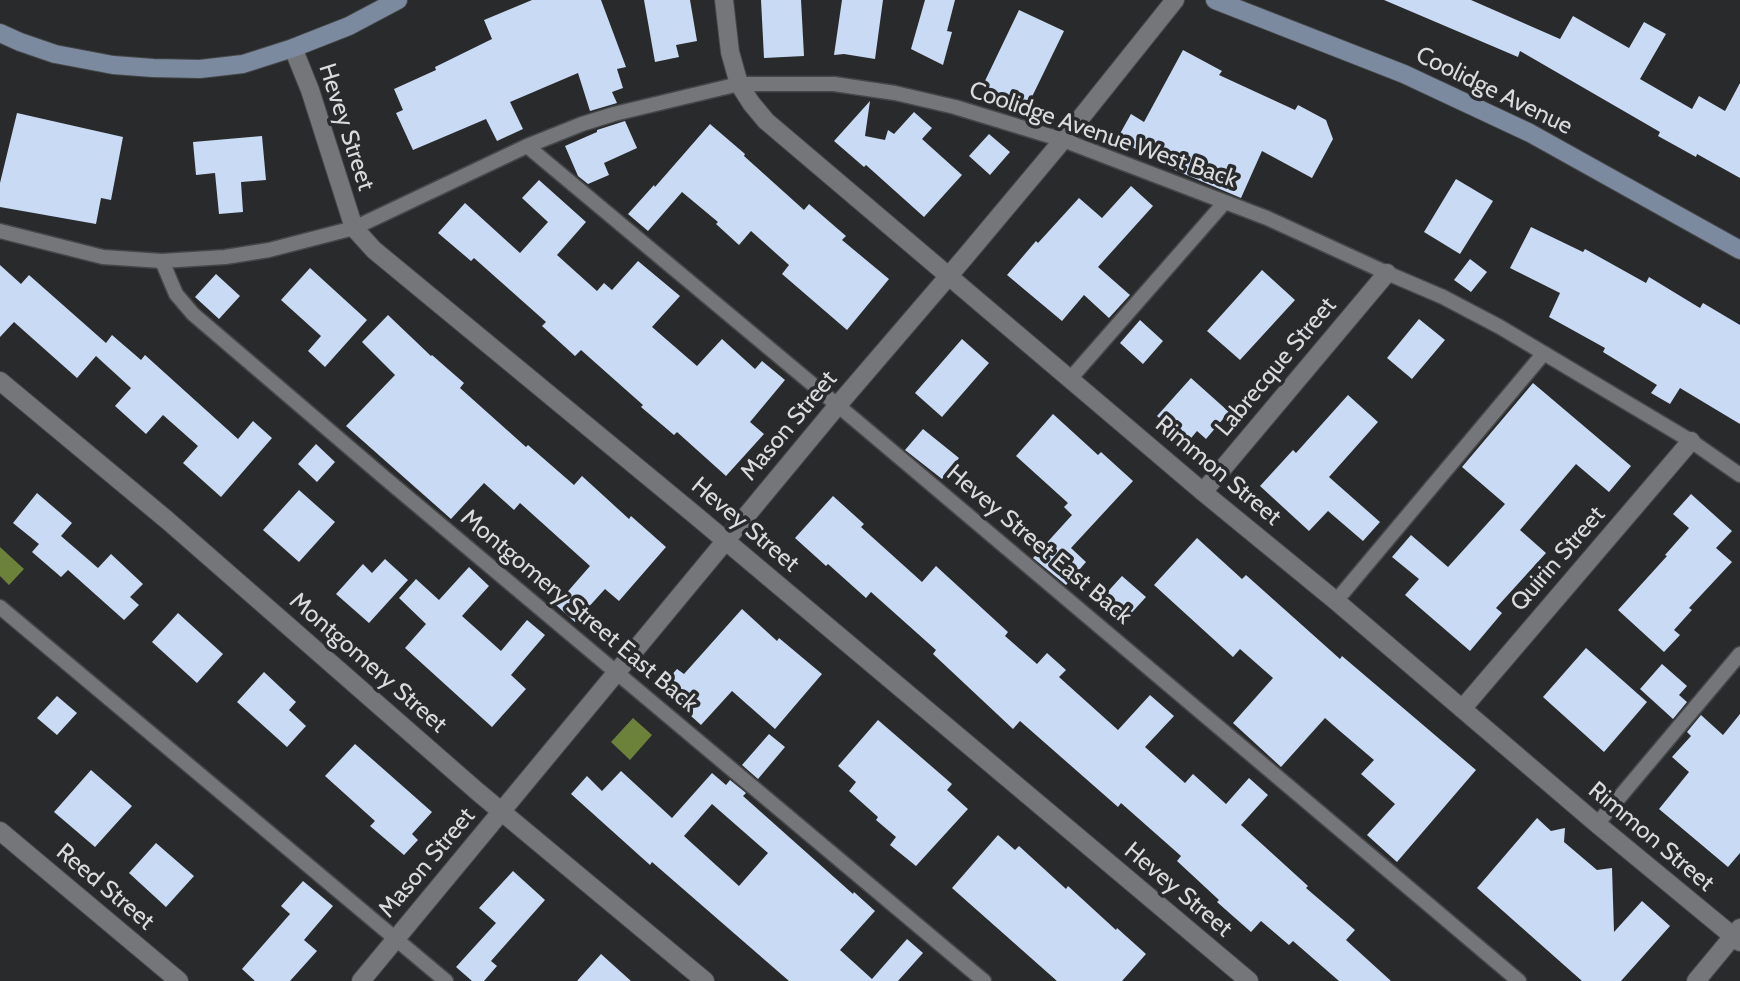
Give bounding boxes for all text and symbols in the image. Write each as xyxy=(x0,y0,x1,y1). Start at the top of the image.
street label: Coolidge Avenue xyxy=(1411,41,1577,141)
street label: Hevey Street xyxy=(312,60,380,194)
street label: Coolidge Avenue West Back xyxy=(965,76,1241,194)
street label: Labrecque Street xyxy=(1210,292,1342,442)
street label: Mason Street xyxy=(735,365,843,487)
street label: Rimmon Street xyxy=(1149,410,1287,532)
street label: Hevey Street East Back xyxy=(941,459,1137,631)
street label: Hevey Street xyxy=(685,472,805,578)
street label: Quirin Street xyxy=(1505,501,1611,617)
street label: Montgomery Street East Back xyxy=(455,504,703,718)
street label: Montgomery Street xyxy=(283,587,453,739)
street label: Rimmon Street xyxy=(1582,776,1720,898)
street label: Mason Street xyxy=(373,802,481,924)
street label: Hevey Street xyxy=(1118,837,1238,943)
street label: Reed Street xyxy=(50,838,160,936)

